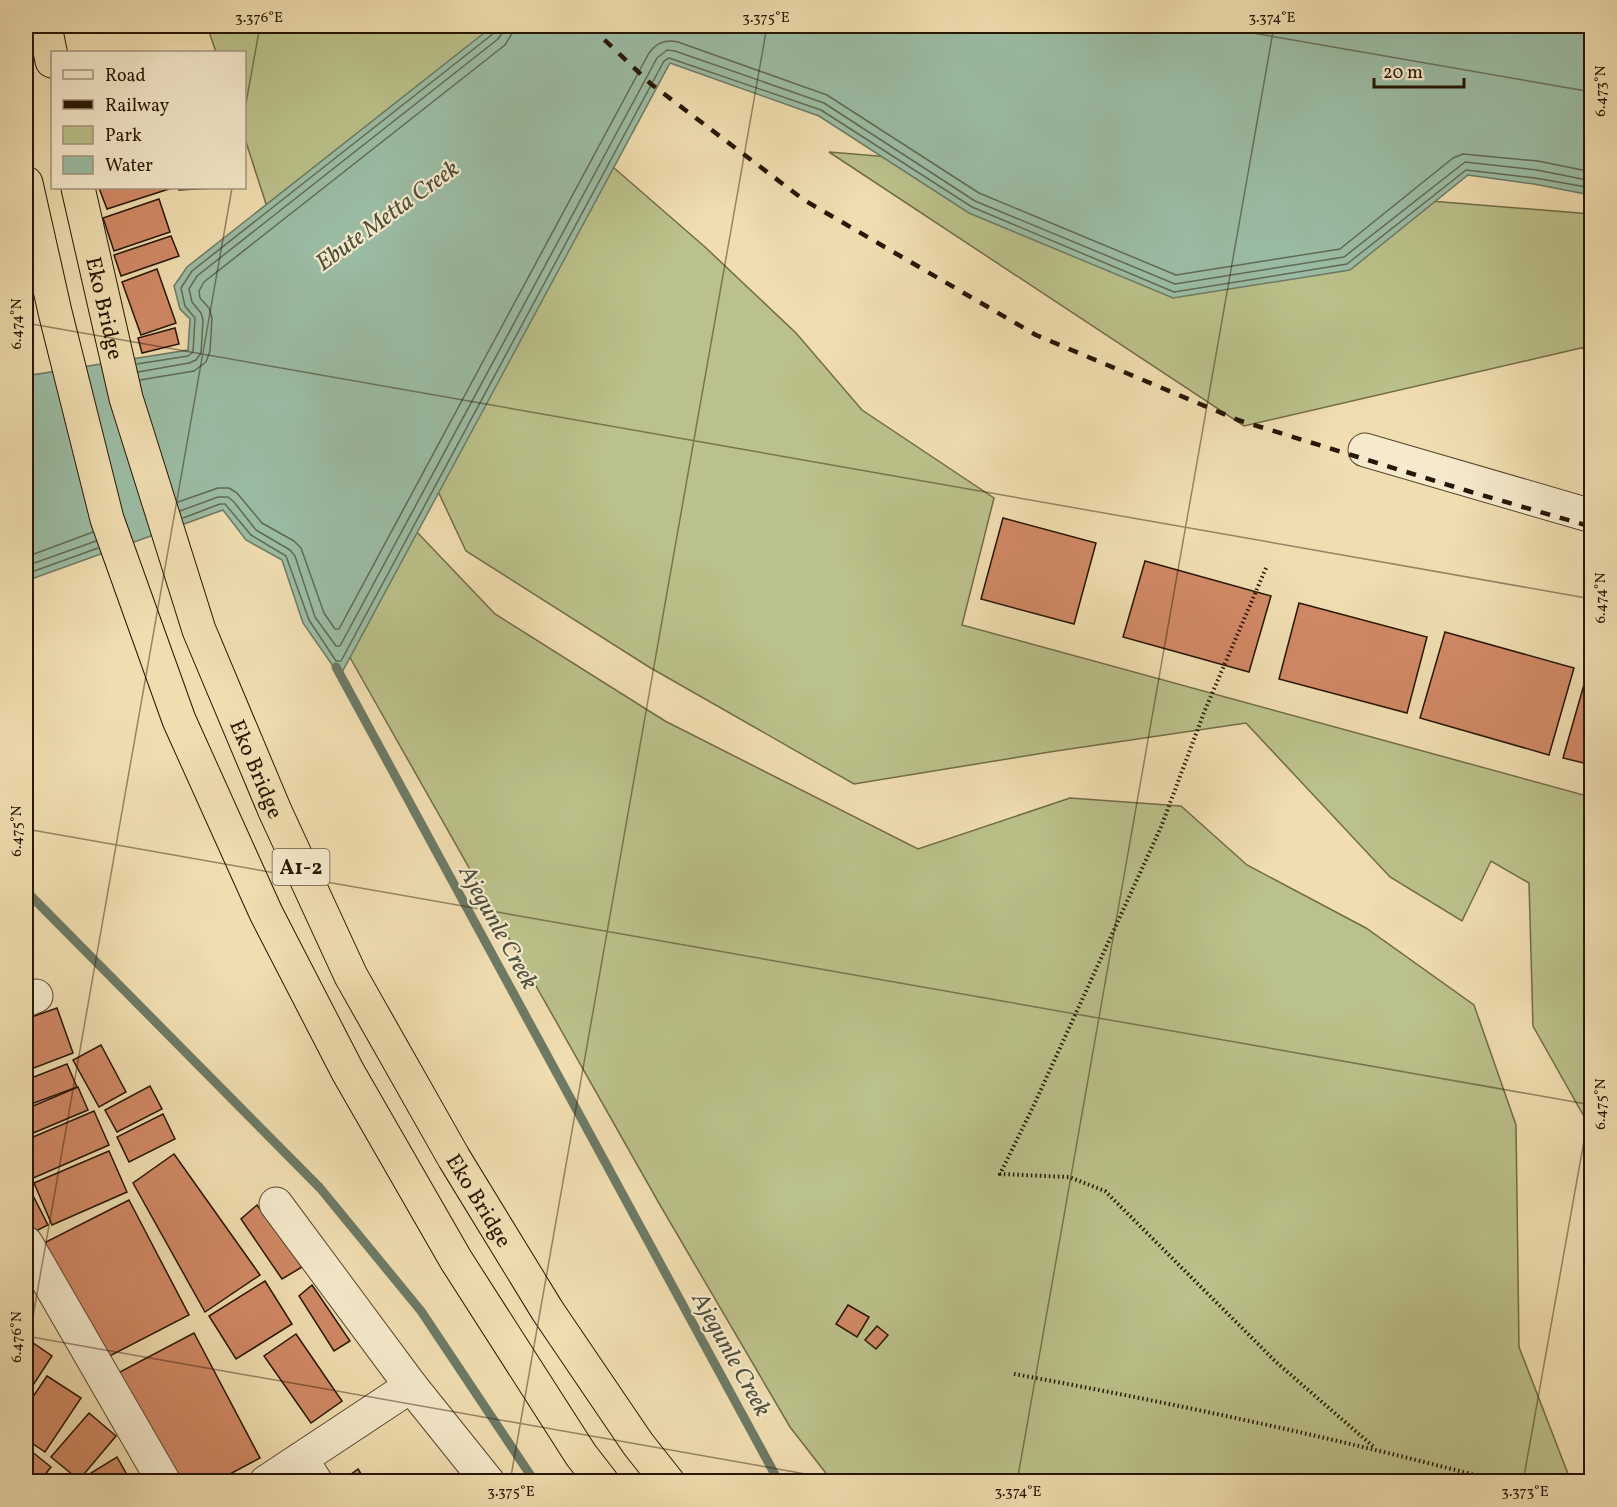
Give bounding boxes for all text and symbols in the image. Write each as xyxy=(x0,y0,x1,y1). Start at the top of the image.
text: 3.376°E xyxy=(235,8,283,29)
text: 3.375°E xyxy=(742,8,790,29)
text: 3.374°E xyxy=(1248,8,1296,29)
legend xyxy=(51,51,246,189)
scale bar xyxy=(1374,51,1464,89)
text: 20 m xyxy=(1383,61,1423,86)
text: Road xyxy=(105,64,146,89)
text: 6.473°N xyxy=(1591,65,1612,117)
text: Railway xyxy=(105,94,169,119)
text: Park xyxy=(105,124,142,149)
water label: Ebute Metta Creek xyxy=(309,153,467,280)
text: Water xyxy=(105,154,153,179)
street label: Eko Bridge xyxy=(76,254,130,363)
text: 6.474°N xyxy=(7,298,28,350)
text: 6.474°N xyxy=(1591,572,1612,624)
street label: Eko Bridge xyxy=(220,715,289,824)
text: 6.475°N xyxy=(7,805,28,857)
road number: A1-2 xyxy=(272,849,330,885)
water label: Ajegunle Creek xyxy=(449,859,545,996)
text: 6.475°N xyxy=(1591,1078,1612,1130)
street label: Eko Bridge xyxy=(437,1149,518,1254)
water label: Ajegunle Creek xyxy=(682,1286,778,1423)
text: 6.476°N xyxy=(7,1311,28,1363)
text: 3.375°E xyxy=(487,1482,535,1503)
text: 3.374°E xyxy=(994,1482,1042,1503)
text: 3.373°E xyxy=(1501,1482,1549,1503)

